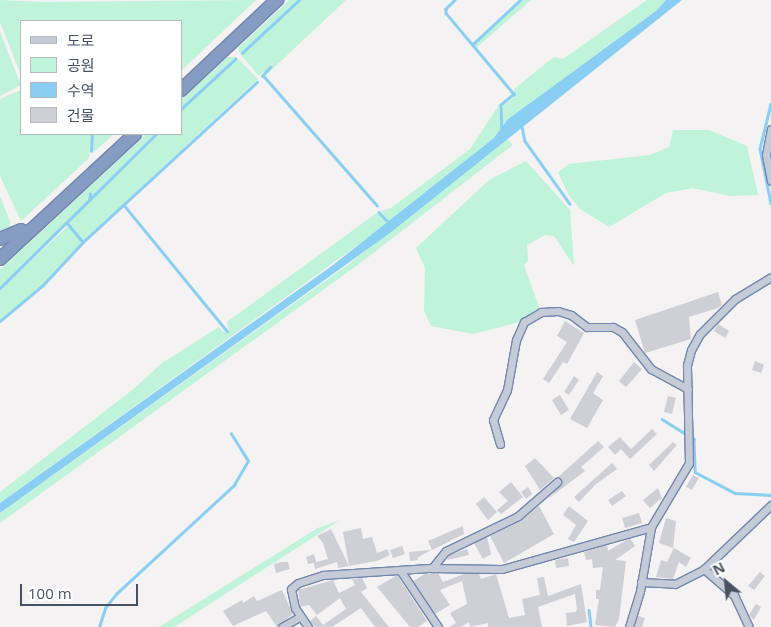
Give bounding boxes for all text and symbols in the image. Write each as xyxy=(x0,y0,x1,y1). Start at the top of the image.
legend xyxy=(20,20,182,135)
text: 도로 xyxy=(67,30,95,50)
text: 공원 xyxy=(67,55,95,75)
text: 수역 xyxy=(67,80,95,100)
text: 건물 xyxy=(67,105,95,125)
north arrow xyxy=(701,557,751,607)
text: N xyxy=(709,557,728,579)
scale bar xyxy=(22,574,140,606)
text: 100 m xyxy=(28,583,72,603)

